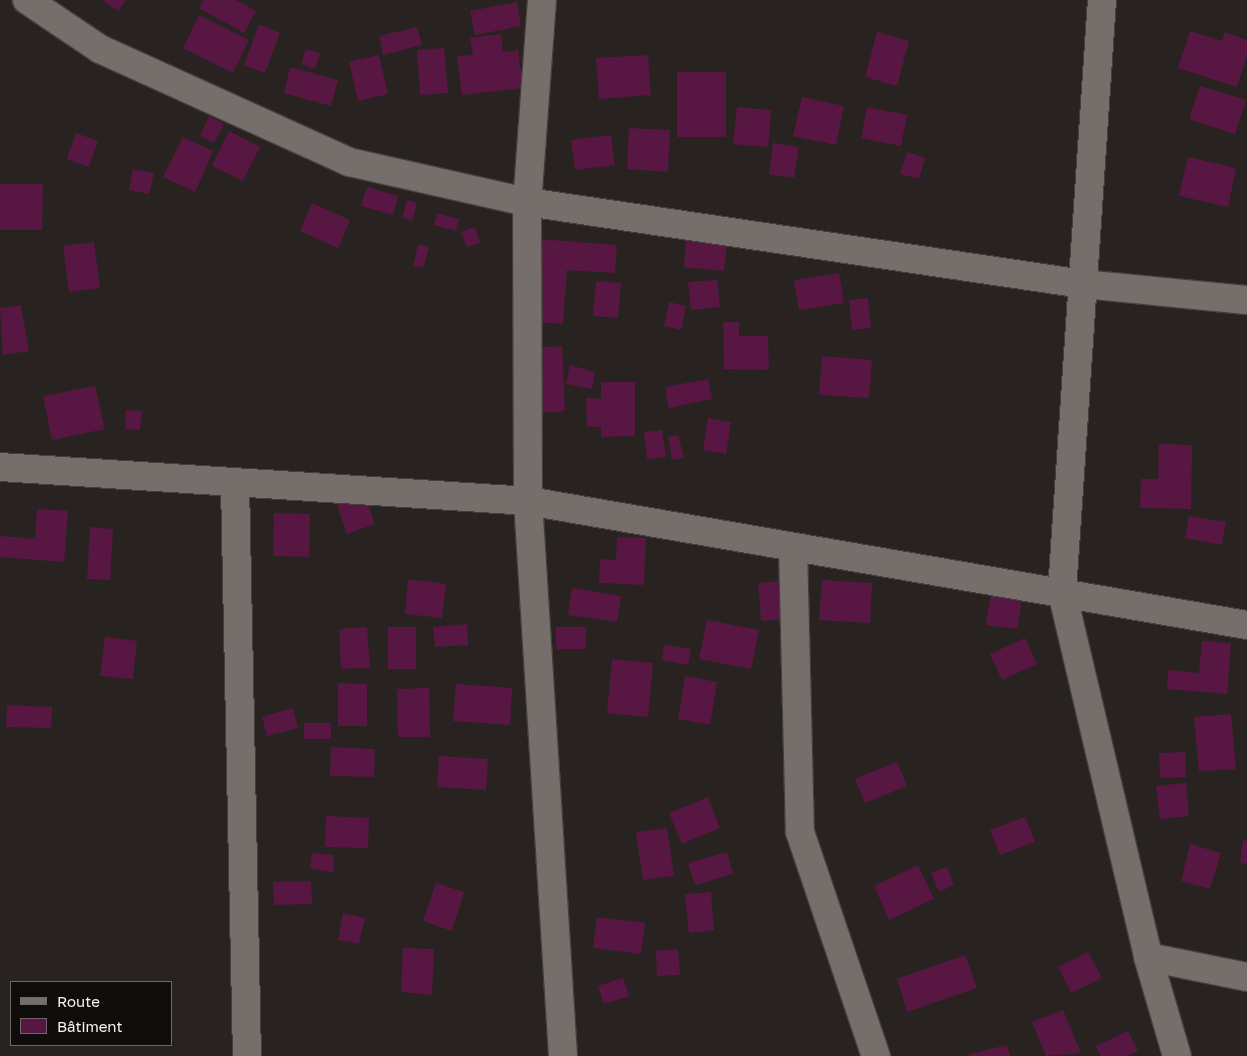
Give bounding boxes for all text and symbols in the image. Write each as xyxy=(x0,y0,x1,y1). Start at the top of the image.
legend xyxy=(10,981,172,1046)
text: Route xyxy=(57,992,100,1010)
text: Bâtiment xyxy=(57,1017,122,1035)

